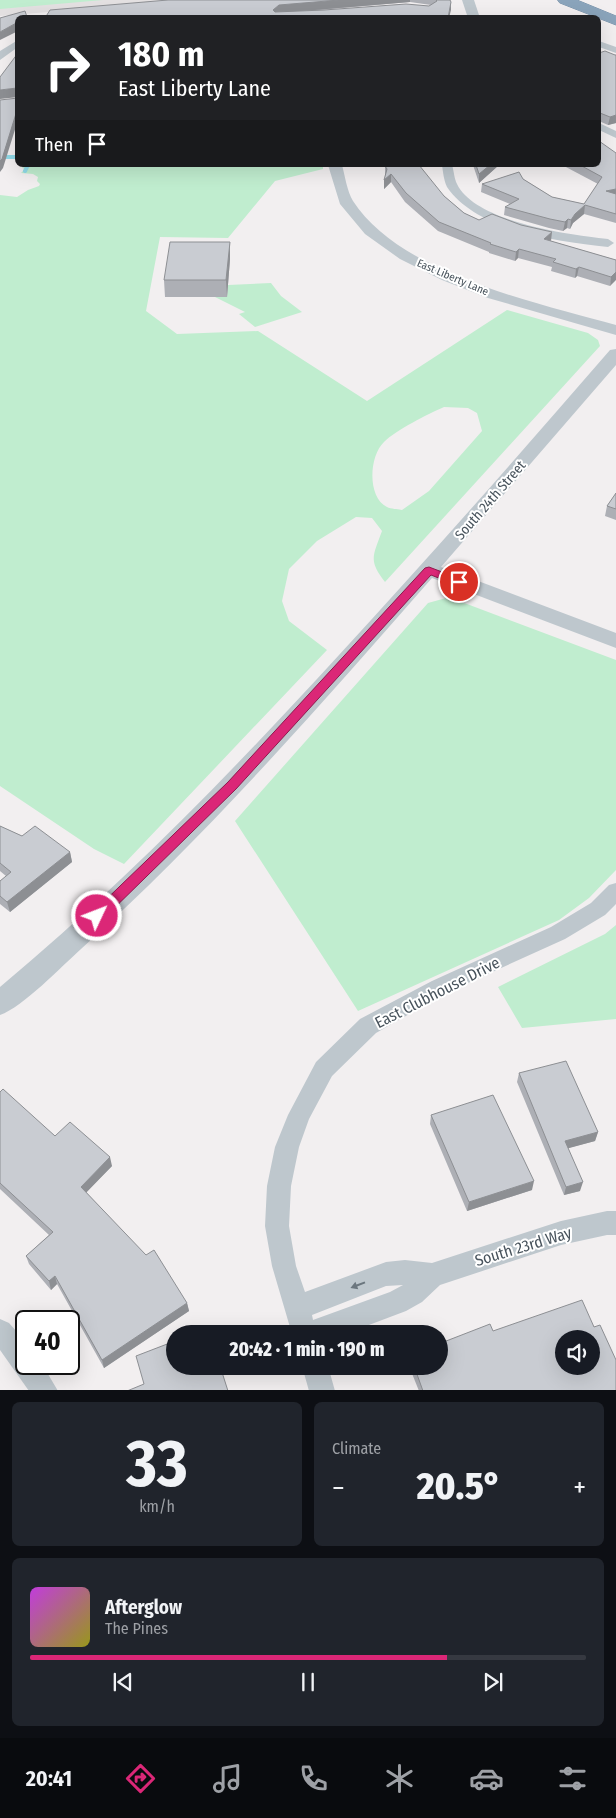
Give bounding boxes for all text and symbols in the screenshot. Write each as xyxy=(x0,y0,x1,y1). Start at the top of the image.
text: 180 m xyxy=(118,33,204,75)
icon: right xyxy=(35,35,100,100)
text: East Liberty Lane xyxy=(118,75,271,102)
icon: arrive xyxy=(83,130,111,158)
text: Then xyxy=(35,133,73,156)
street label: East Liberty Lane xyxy=(415,257,491,298)
street label: South 24th Street xyxy=(451,457,530,543)
pin xyxy=(438,561,480,603)
icon: arrive xyxy=(445,568,473,596)
position arrow xyxy=(70,889,122,941)
street label: East Clubhouse Drive xyxy=(372,953,503,1032)
street label: South 23rd Way xyxy=(473,1223,575,1270)
one-way arrow xyxy=(350,1281,365,1289)
speed limit sign: 40 xyxy=(15,1310,80,1375)
map controls xyxy=(555,1330,600,1375)
button: sound xyxy=(555,1330,600,1375)
text: 20:42 · 1 min · 190 m xyxy=(230,1338,384,1361)
text: 33 xyxy=(126,1425,188,1503)
text: Climate xyxy=(332,1439,381,1458)
text: 20.5° xyxy=(417,1463,501,1509)
text: − xyxy=(332,1471,345,1504)
text: + xyxy=(573,1471,586,1504)
text: km/h xyxy=(139,1497,175,1516)
text: Afterglow xyxy=(105,1596,182,1619)
text: The Pines xyxy=(105,1619,168,1638)
icon: previous xyxy=(109,1668,137,1696)
icon: pause xyxy=(294,1668,322,1696)
icon: next xyxy=(479,1668,507,1696)
icon: directions xyxy=(123,1761,158,1796)
icon: music xyxy=(210,1761,245,1796)
icon: phone xyxy=(296,1761,331,1796)
icon: climate xyxy=(382,1761,417,1796)
icon: car xyxy=(469,1761,504,1796)
icon: filters xyxy=(555,1761,590,1796)
text: 20:41 xyxy=(26,1765,72,1792)

